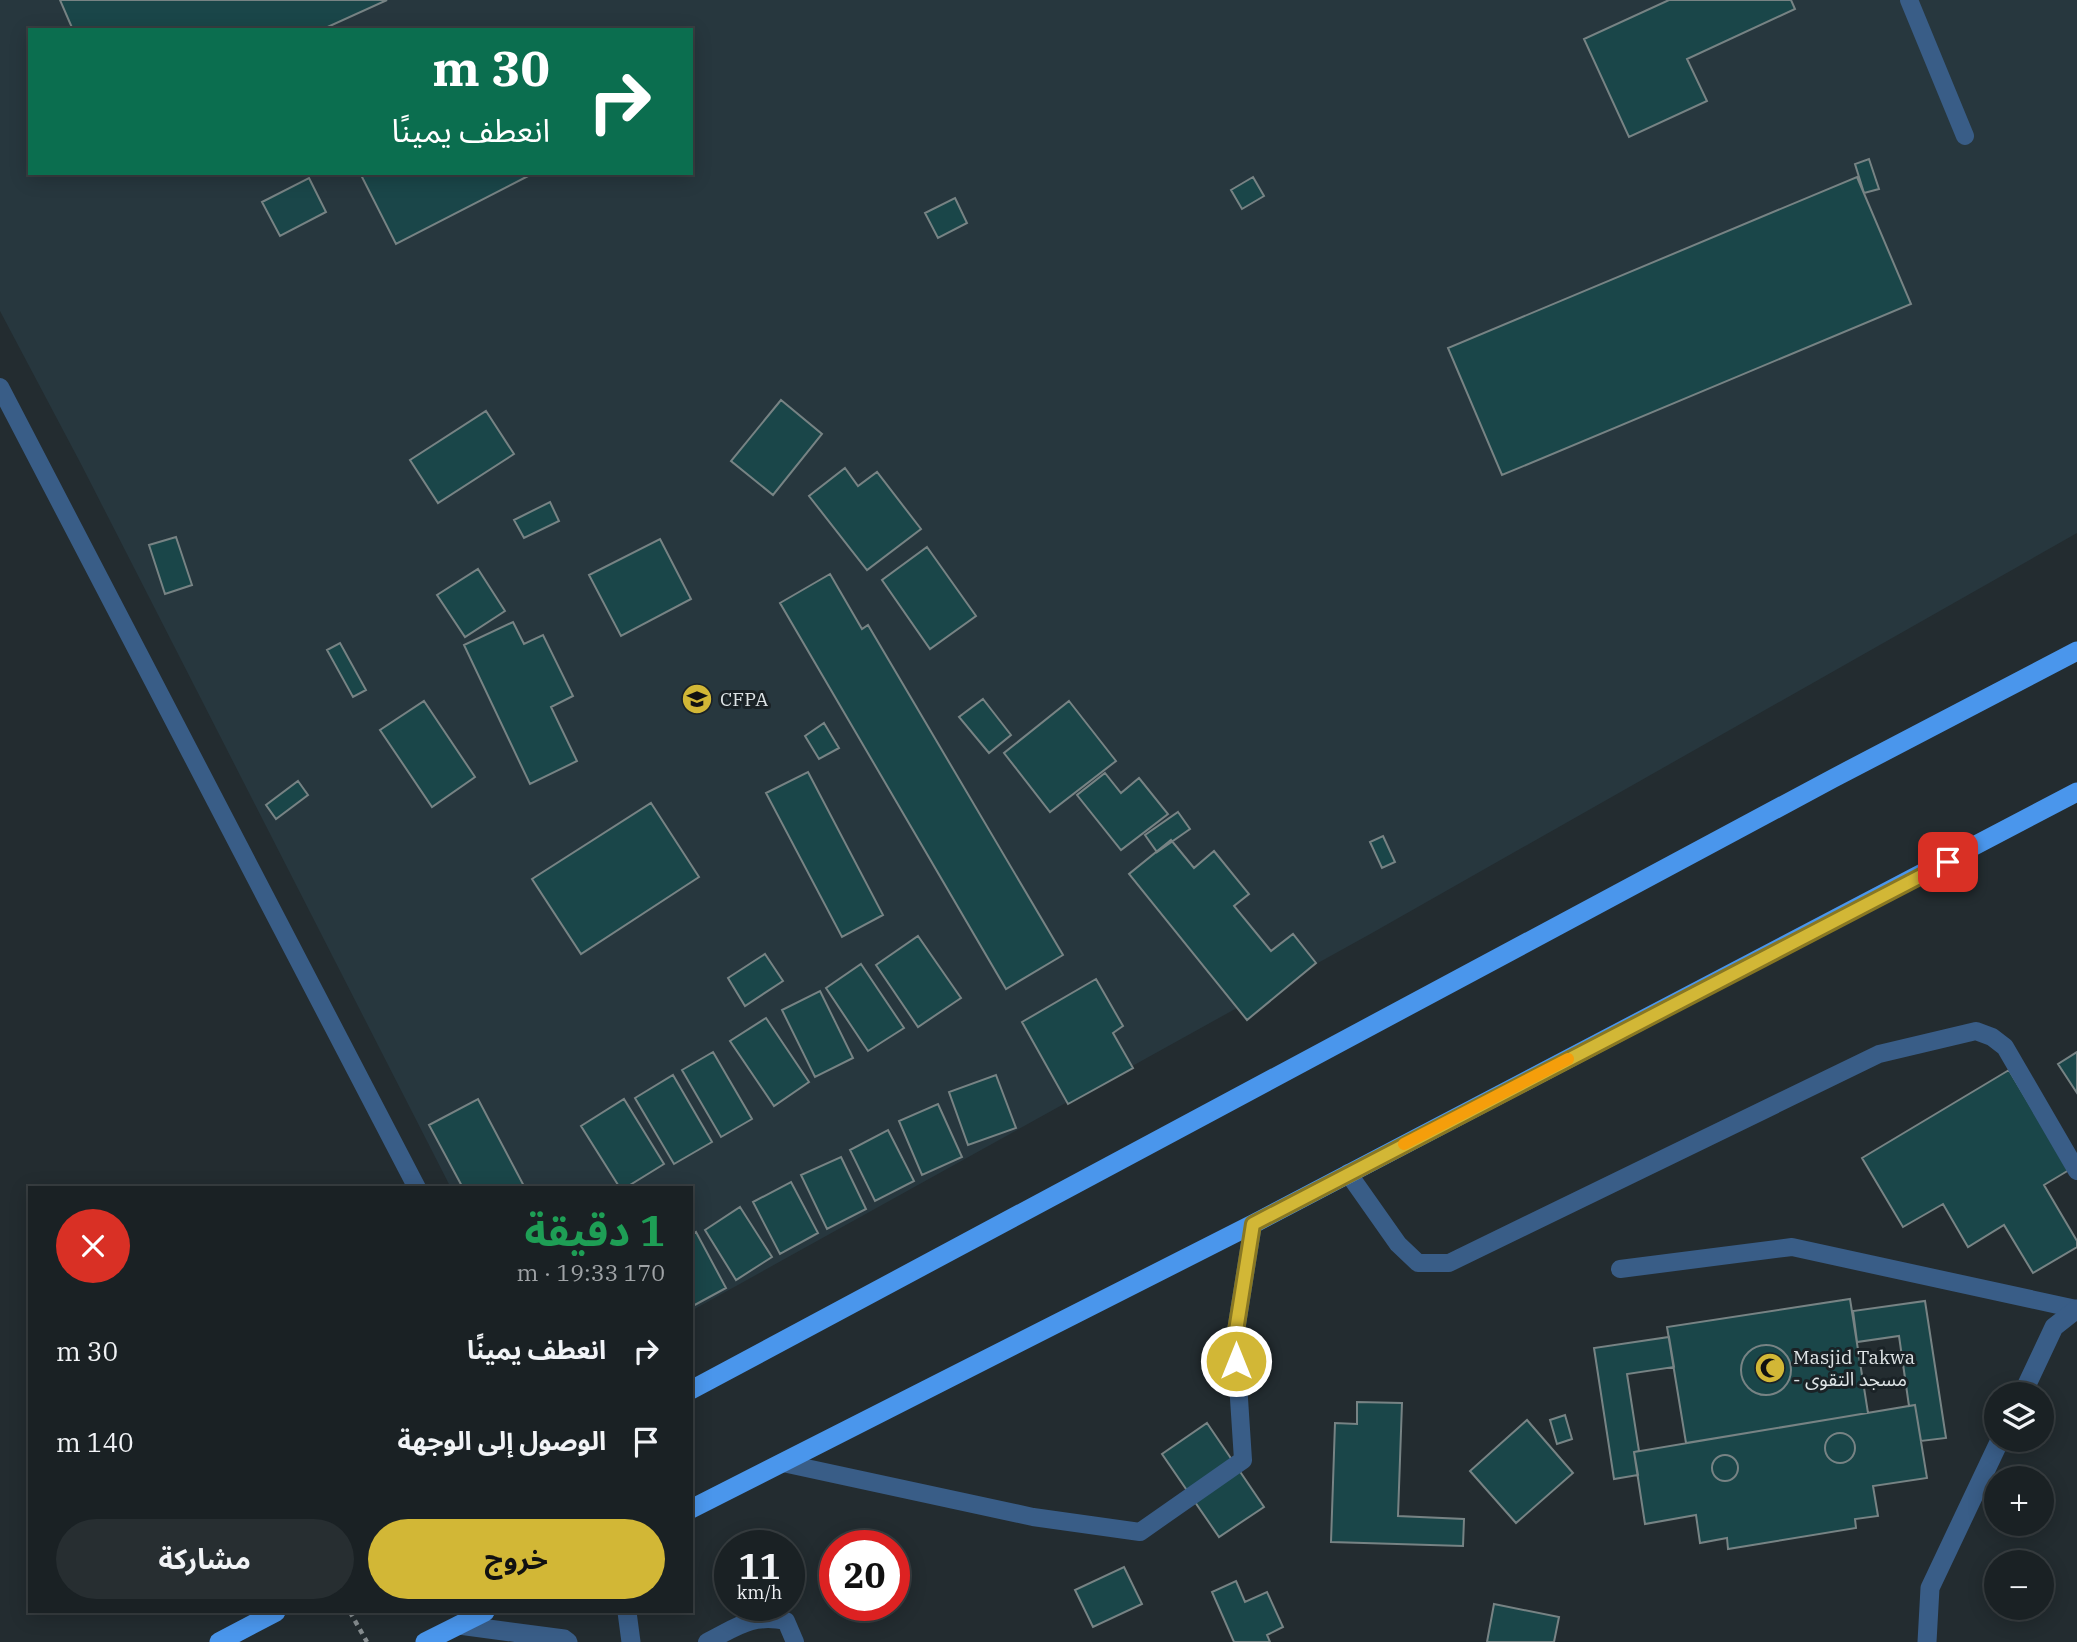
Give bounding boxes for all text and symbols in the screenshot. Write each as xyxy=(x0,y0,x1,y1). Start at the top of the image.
text: 30 m xyxy=(432,36,550,99)
icon: right xyxy=(574,56,665,147)
text: انعطف يمينًا xyxy=(392,109,550,151)
school or university icon: CFPA xyxy=(680,682,714,716)
place label: CFPA xyxy=(720,687,768,711)
pin xyxy=(1918,832,1978,892)
icon: arrive xyxy=(1929,843,1967,881)
text: 1 دقيقة xyxy=(524,1203,665,1258)
button: close xyxy=(56,1209,130,1283)
text: 170 m · 19:33 xyxy=(516,1257,665,1287)
position arrow xyxy=(1199,1324,1273,1398)
text: انعطف يمينًا xyxy=(467,1332,606,1366)
icon: right xyxy=(627,1332,665,1370)
text: 30 m xyxy=(56,1334,118,1368)
place label: Masjid Takwa - مسجد التقوى xyxy=(1793,1345,1915,1391)
mosque icon: Masjid Takwa - مسجد التقوى xyxy=(1753,1351,1787,1385)
map controls xyxy=(1984,1382,2054,1620)
button: layers xyxy=(1984,1382,2054,1452)
text: الوصول إلى الوجهة xyxy=(398,1423,606,1457)
icon: arrive xyxy=(627,1423,665,1461)
text: 140 m xyxy=(56,1425,134,1459)
button: + xyxy=(1984,1466,2054,1536)
button: مشاركة xyxy=(56,1519,354,1599)
button: خروج xyxy=(368,1519,665,1599)
speed limit sign: 20 xyxy=(819,1530,910,1621)
text: 11 xyxy=(738,1543,781,1589)
button: − xyxy=(1984,1550,2054,1620)
text: km/h xyxy=(737,1581,782,1604)

